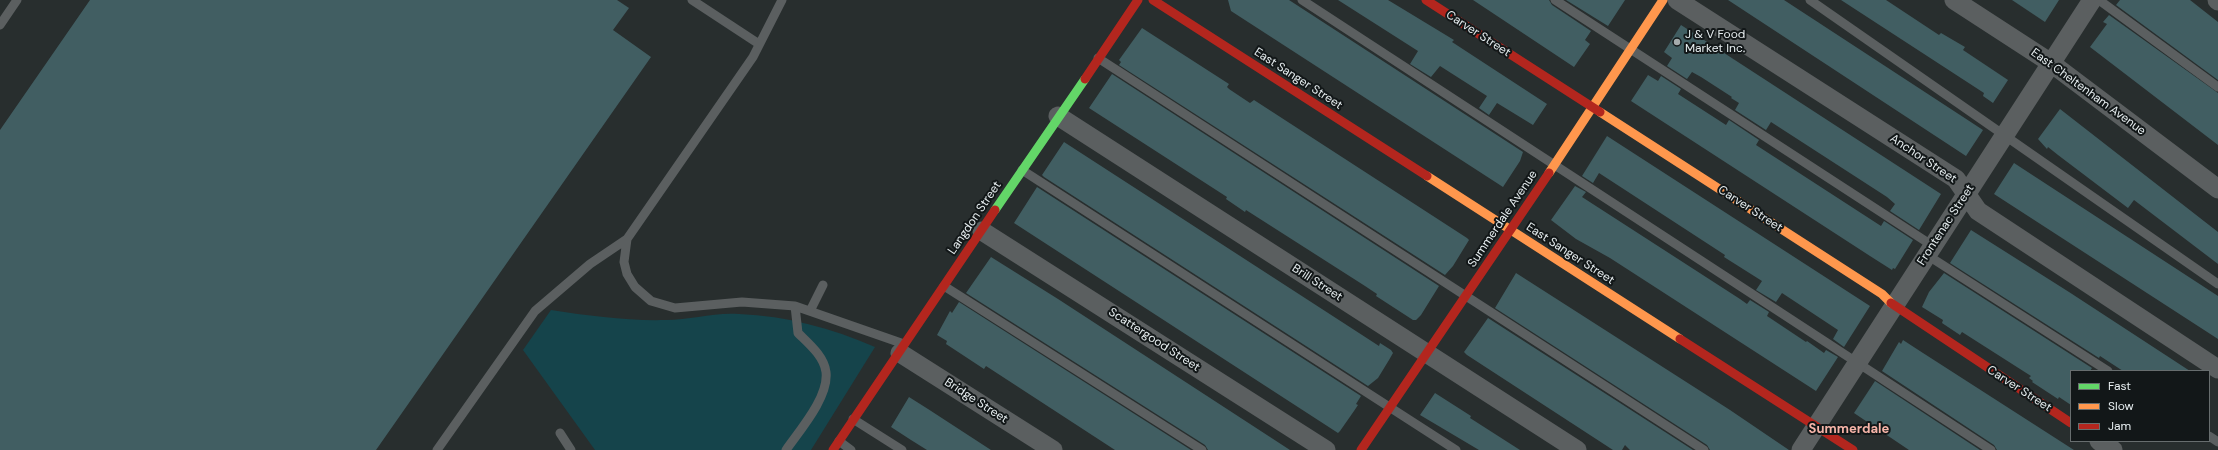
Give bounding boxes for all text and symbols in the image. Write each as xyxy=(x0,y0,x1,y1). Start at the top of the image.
street label: Carver Street xyxy=(1443,8,1513,60)
place label: J & V Food Market Inc. xyxy=(1685,28,1745,56)
marker: J & V Food Market Inc. xyxy=(1672,37,1682,47)
street label: East Sanger Street xyxy=(1251,45,1345,113)
street label: East Cheltenham Avenue xyxy=(2028,46,2148,138)
street label: Anchor Street xyxy=(1887,131,1959,187)
street label: Summerdale Avenue xyxy=(1465,168,1541,270)
street label: Langdon Street xyxy=(945,179,1005,257)
street label: Frontenac Street xyxy=(1915,182,1977,268)
street label: Carver Street xyxy=(1715,183,1785,235)
street label: East Sanger Street xyxy=(1523,220,1617,288)
street label: Brill Street xyxy=(1289,261,1345,305)
street label: Scattergood Street xyxy=(1106,305,1202,375)
street label: Carver Street xyxy=(1984,363,2054,415)
legend xyxy=(2070,370,2210,442)
street label: Bridge Street xyxy=(942,375,1010,427)
text: Fast xyxy=(2108,378,2131,394)
text: Slow xyxy=(2108,398,2134,414)
text: Jam xyxy=(2108,418,2131,434)
district label: Summerdale xyxy=(1809,422,1889,438)

